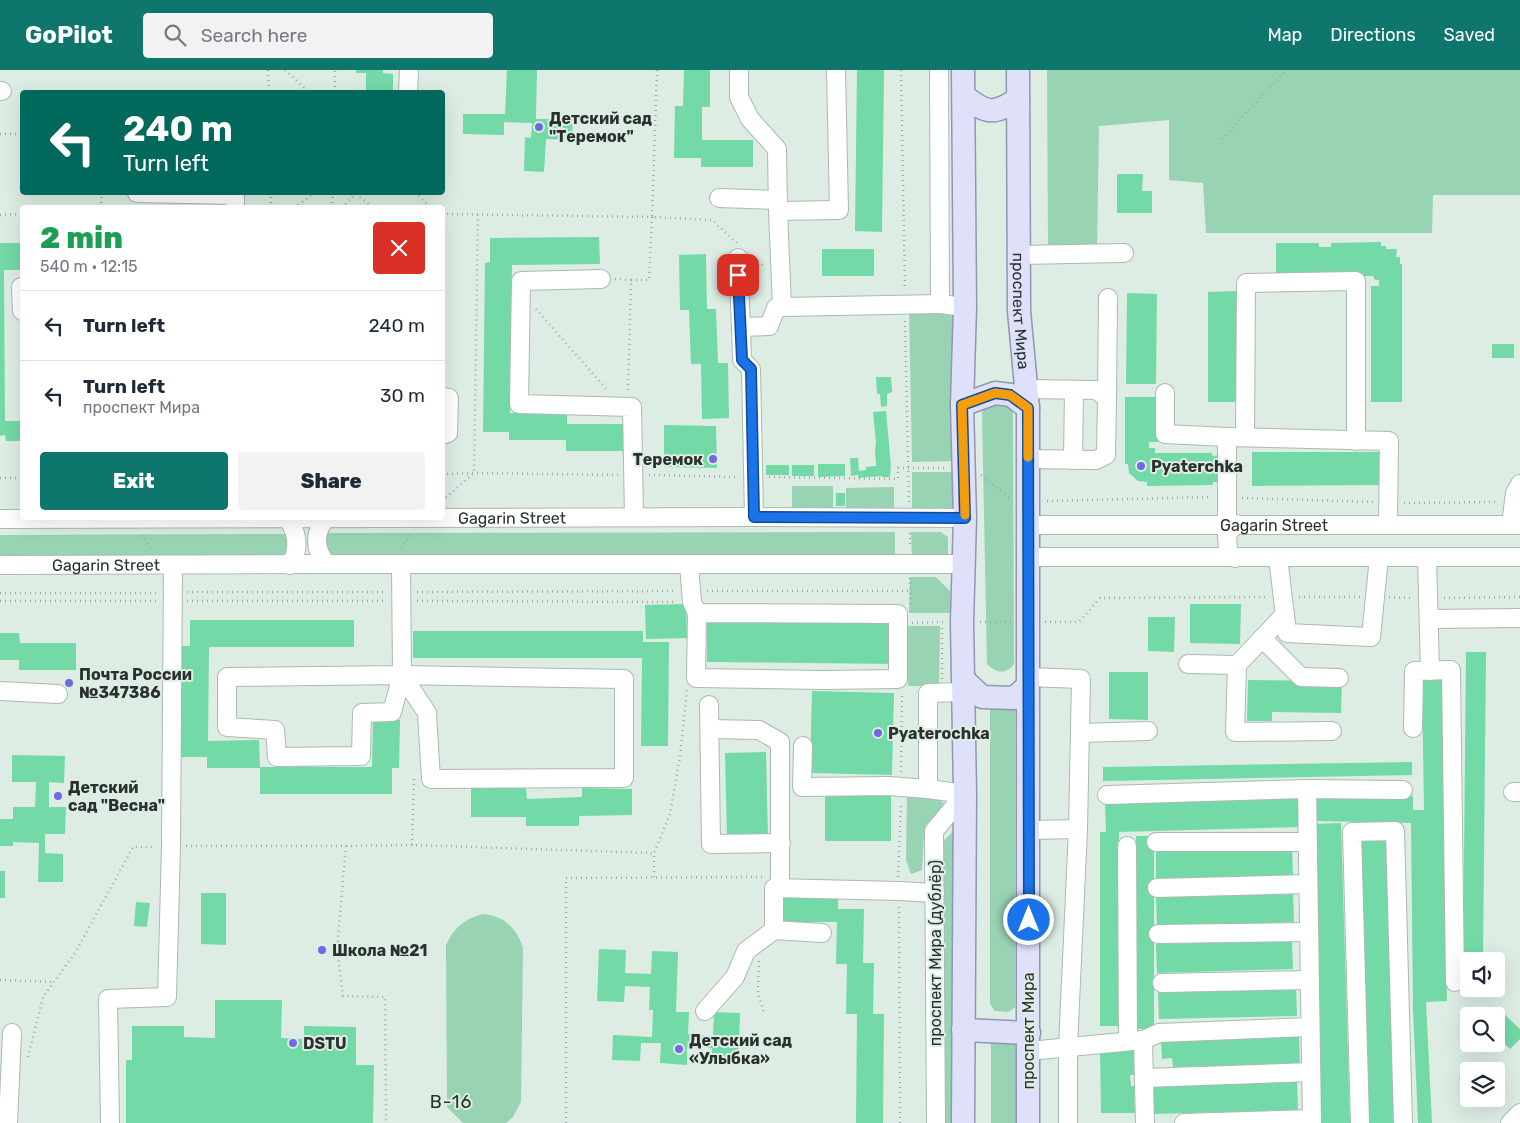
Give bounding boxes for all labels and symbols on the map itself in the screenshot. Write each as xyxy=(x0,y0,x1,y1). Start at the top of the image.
place label: Детский сад "Теремок" xyxy=(549,109,653,146)
marker: Детский сад "Теремок" xyxy=(533,121,545,133)
street label: проспект Мира xyxy=(1009,252,1034,370)
pin xyxy=(717,254,759,296)
place label: Теремок xyxy=(633,450,703,469)
marker: Теремок xyxy=(707,453,719,465)
place label: Pyaterchka xyxy=(1151,457,1243,476)
marker: Pyaterchka xyxy=(1135,460,1147,472)
street label: Gagarin Street xyxy=(458,508,566,527)
street label: Gagarin Street xyxy=(1220,516,1328,535)
street label: Gagarin Street xyxy=(52,555,160,574)
place label: Почта России №347386 xyxy=(79,665,192,702)
marker: Почта России №347386 xyxy=(63,677,75,689)
place label: Pyaterochka xyxy=(888,724,990,743)
marker: Pyaterochka xyxy=(872,727,884,739)
place label: Детский сад "Весна" xyxy=(68,778,165,815)
marker: Детский сад "Весна" xyxy=(52,790,64,802)
street label: проспект Мира (дублёр) xyxy=(926,860,945,1046)
position arrow xyxy=(1002,893,1054,945)
place label: Школа №21 xyxy=(332,941,428,960)
marker: Школа №21 xyxy=(316,944,328,956)
street label: проспект Мира xyxy=(1019,973,1038,1089)
place label: Детский сад «Улыбка» xyxy=(689,1031,793,1068)
place label: DSTU xyxy=(303,1034,347,1053)
marker: DSTU xyxy=(287,1037,299,1049)
marker: Детский сад «Улыбка» xyxy=(673,1043,685,1055)
district label: В-16 xyxy=(430,1091,472,1113)

